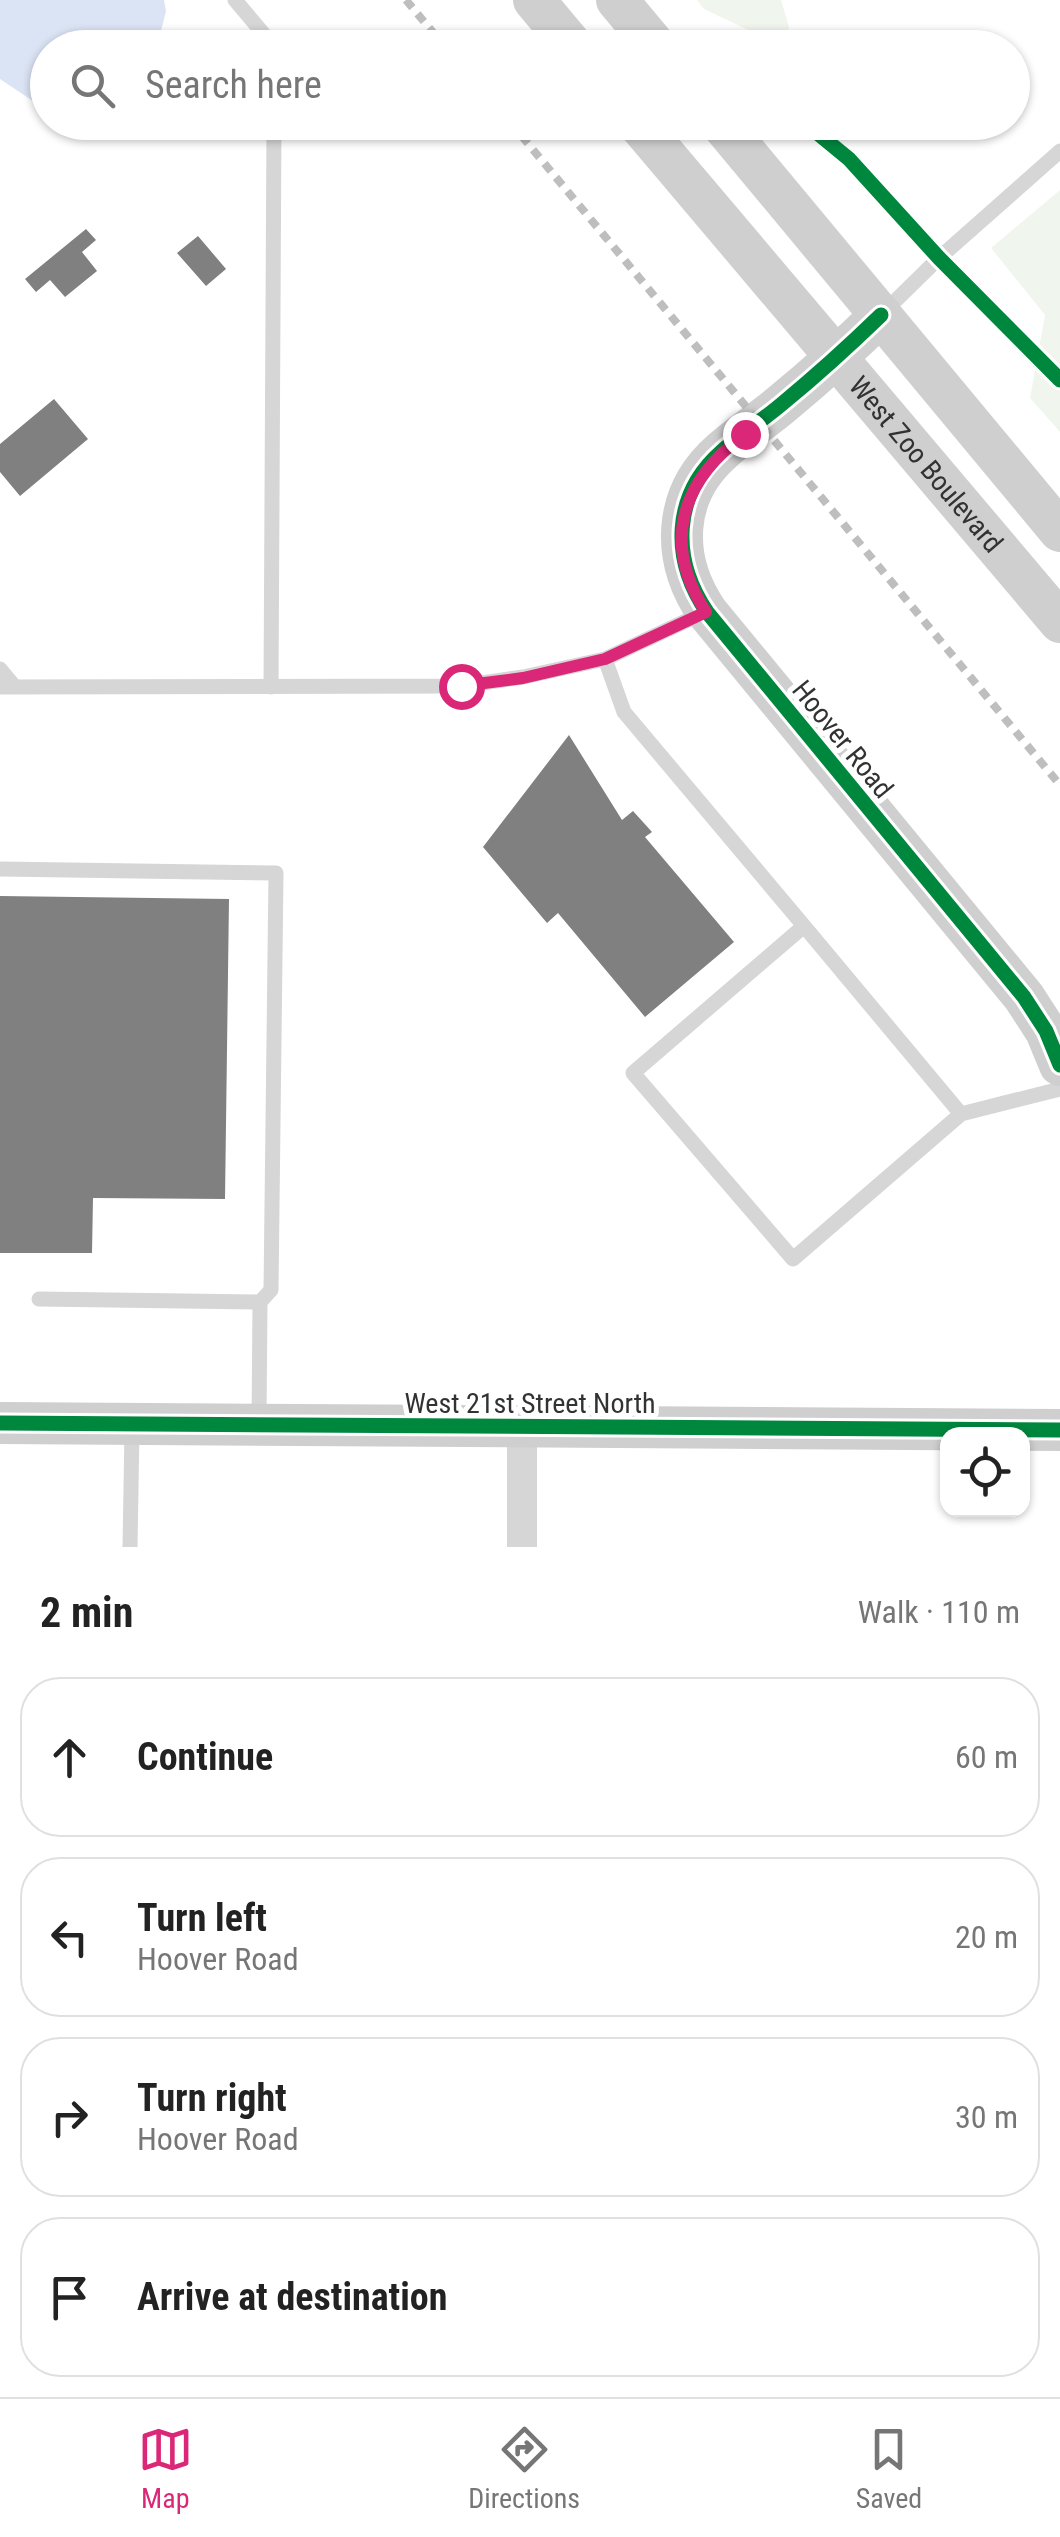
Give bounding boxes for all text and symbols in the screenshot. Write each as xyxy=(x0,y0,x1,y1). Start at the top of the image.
search box xyxy=(30,30,1030,140)
icon: search xyxy=(65,58,120,113)
text: Search here xyxy=(145,63,322,107)
street label: West Zoo Boulevard xyxy=(842,370,1010,559)
route end xyxy=(723,412,769,458)
route start xyxy=(439,664,485,710)
street label: Hoover Road xyxy=(785,674,900,805)
street label: West 21st Street North xyxy=(404,1387,656,1420)
map controls xyxy=(940,1427,1030,1517)
button: locate xyxy=(940,1427,1030,1517)
text: 2 min xyxy=(40,1588,133,1637)
text: Walk · 110 m xyxy=(858,1593,1020,1631)
icon: ahead xyxy=(42,1730,97,1785)
text: Continue xyxy=(137,1735,273,1779)
text: 60 m xyxy=(955,1738,1018,1776)
text: Turn left xyxy=(137,1896,267,1940)
icon: left xyxy=(42,1910,97,1965)
text: 20 m xyxy=(955,1918,1018,1956)
text: Hoover Road xyxy=(137,1940,299,1978)
text: Turn right xyxy=(137,2076,287,2120)
icon: right xyxy=(42,2090,97,2145)
text: 30 m xyxy=(955,2098,1018,2136)
text: Hoover Road xyxy=(137,2120,299,2158)
icon: arrive xyxy=(42,2270,97,2325)
text: Arrive at destination xyxy=(137,2275,447,2319)
tab: Map xyxy=(138,2422,193,2515)
tab: Directions xyxy=(468,2422,580,2515)
tab: Saved xyxy=(856,2422,922,2515)

